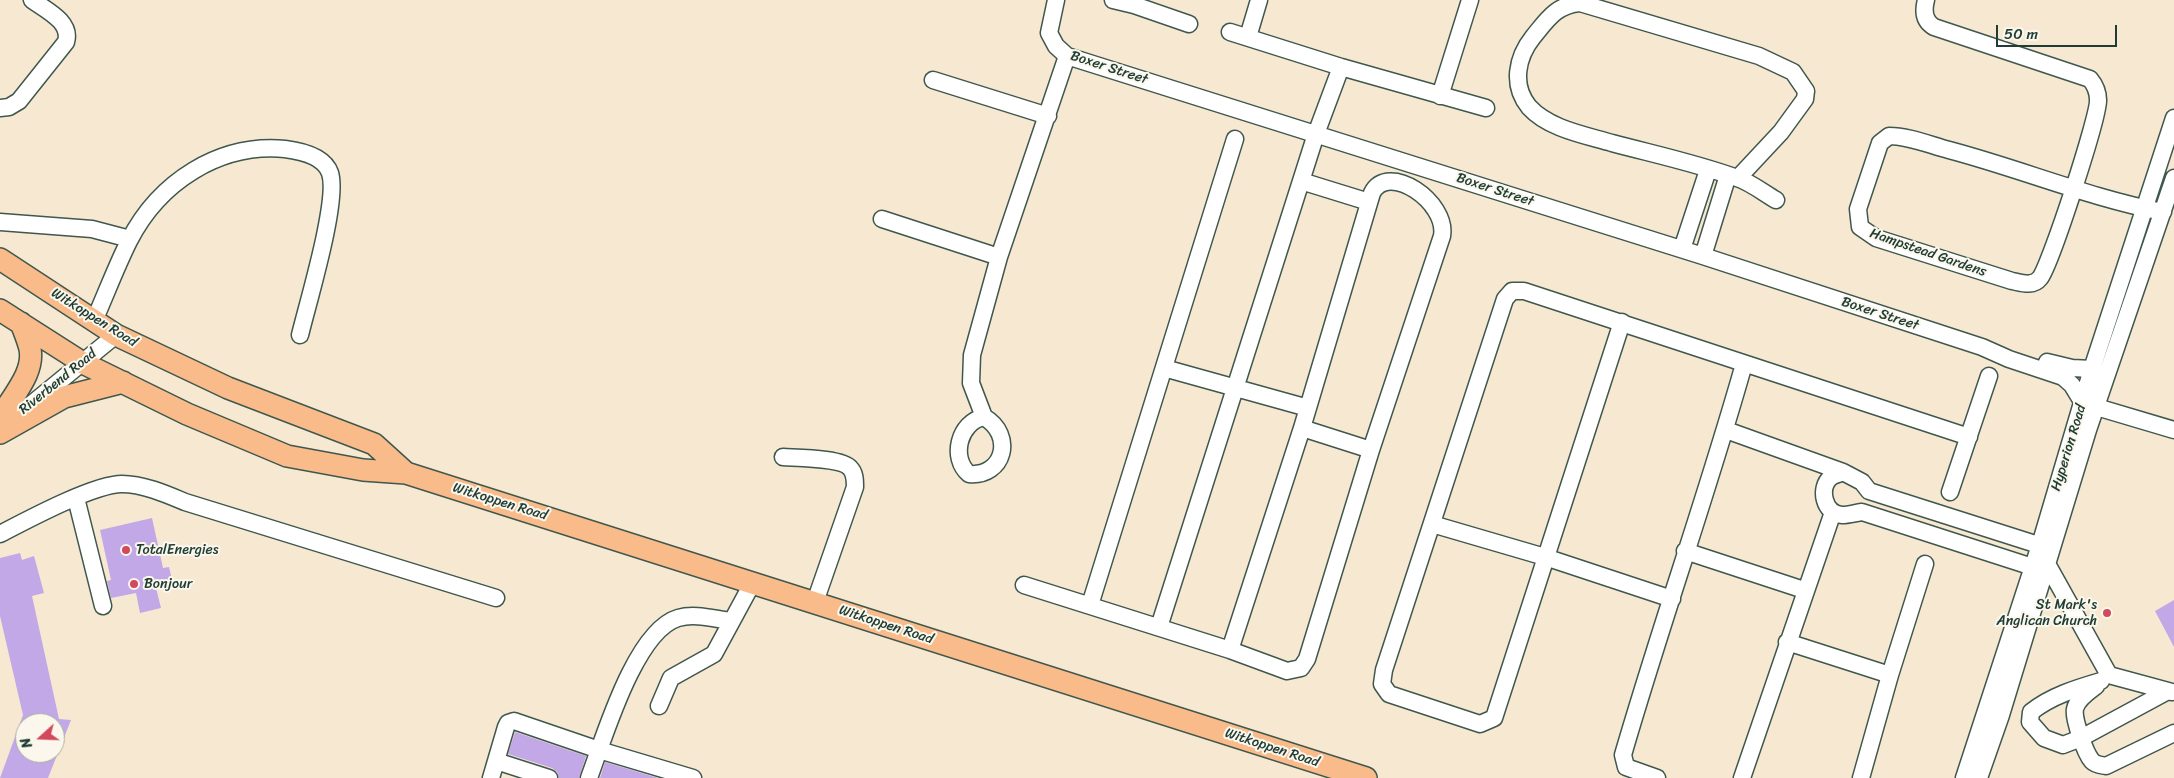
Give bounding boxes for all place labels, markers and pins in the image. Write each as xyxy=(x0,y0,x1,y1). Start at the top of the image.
place label: TotalEnergies xyxy=(136,542,219,558)
marker: TotalEnergies xyxy=(120,544,132,556)
place label: Bonjour xyxy=(144,576,192,592)
marker: Bonjour xyxy=(128,578,140,590)
place label: St Mark's Anglican Church xyxy=(1997,597,2097,630)
marker: St Mark's Anglican Church xyxy=(2101,607,2113,619)

